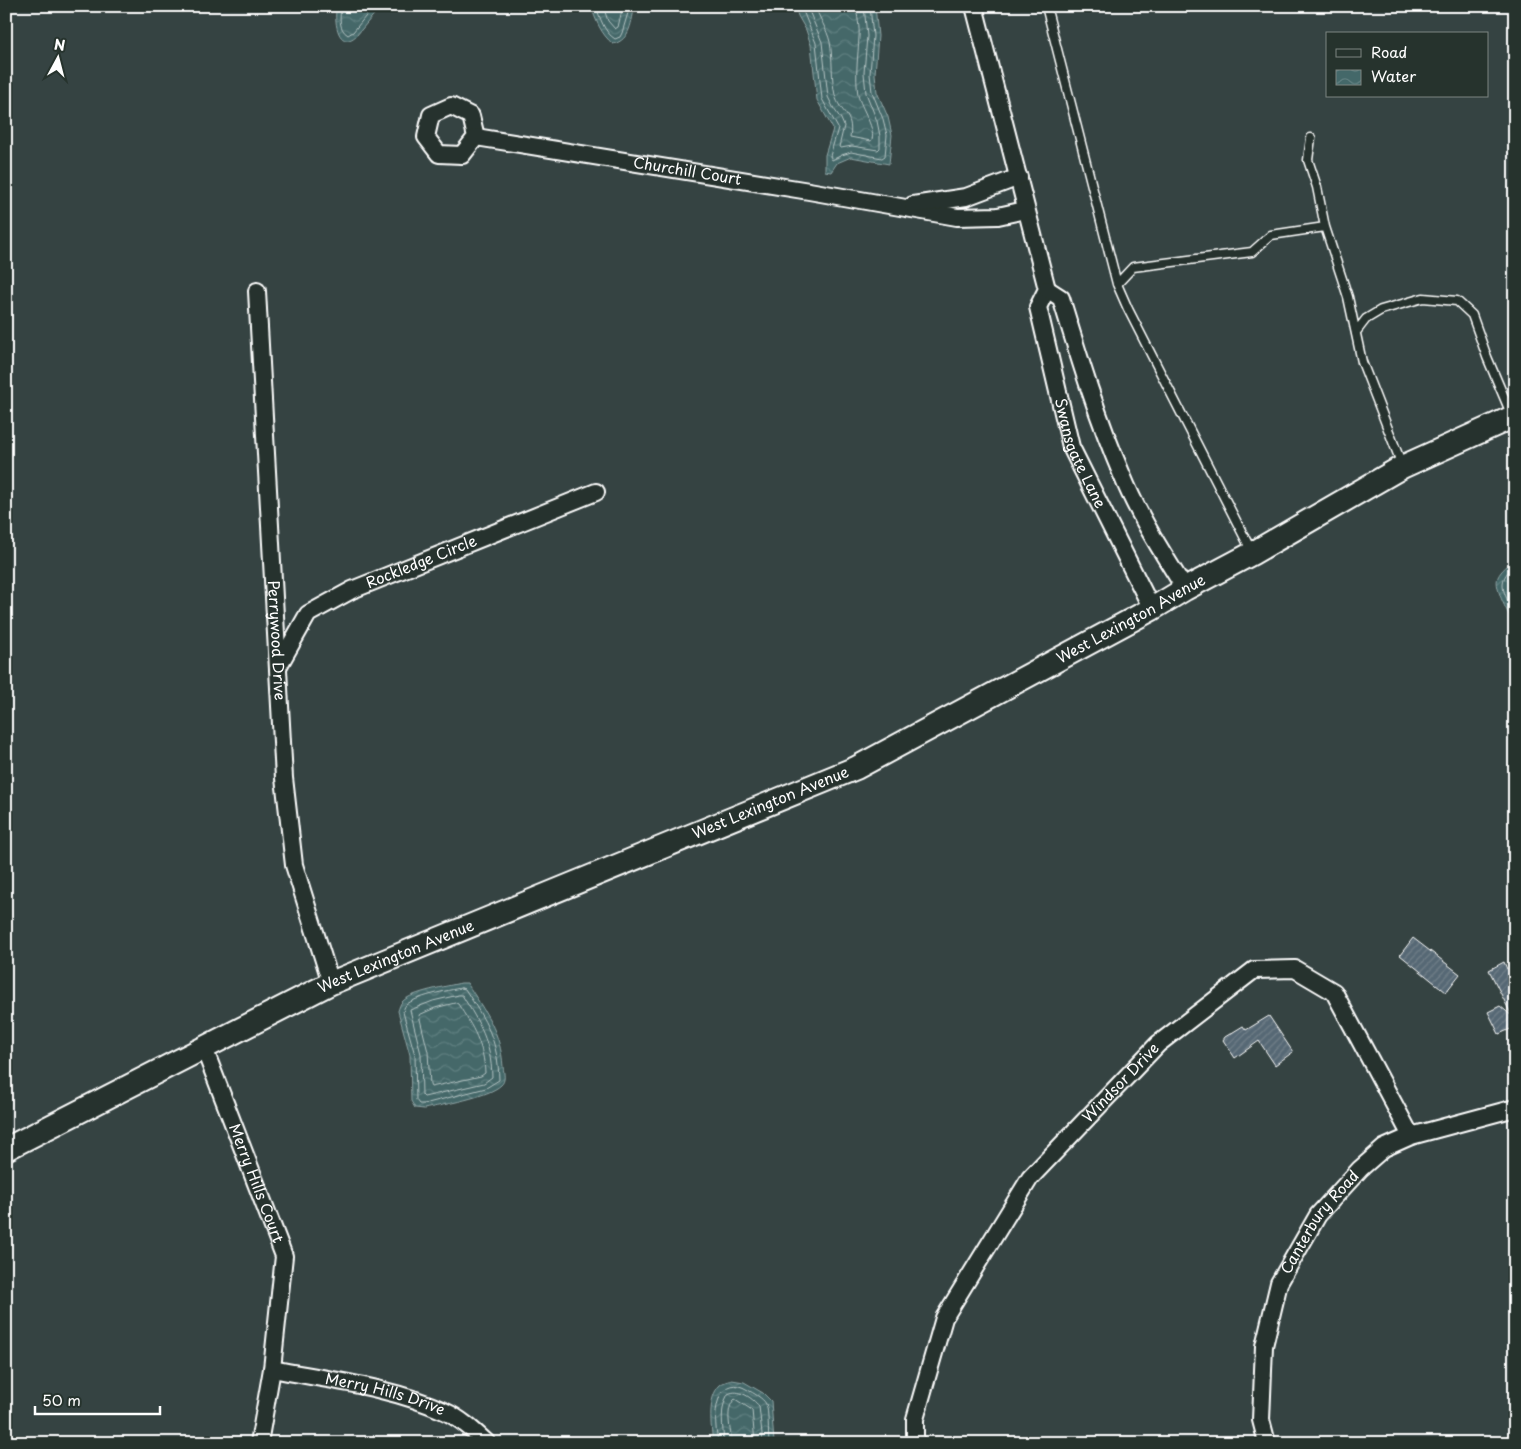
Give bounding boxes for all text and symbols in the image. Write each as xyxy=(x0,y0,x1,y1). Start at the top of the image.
north arrow xyxy=(32,32,82,82)
legend xyxy=(1326,32,1488,98)
text: N xyxy=(53,34,66,56)
text: Road xyxy=(1371,40,1407,63)
text: Water xyxy=(1371,64,1416,87)
street label: Churchill Court xyxy=(632,150,743,190)
street label: Swansgate Lane xyxy=(1050,395,1113,512)
street label: Rockledge Circle xyxy=(362,528,480,593)
street label: West Lexington Avenue xyxy=(1052,567,1209,668)
street label: Perrywood Drive xyxy=(263,580,293,701)
street label: West Lexington Avenue xyxy=(688,759,852,844)
street label: West Lexington Avenue xyxy=(313,913,477,998)
street label: Windsor Drive xyxy=(1076,1037,1164,1127)
street label: Merry Hills Court xyxy=(224,1120,291,1246)
street label: Canterbury Road xyxy=(1274,1164,1364,1278)
street label: Merry Hills Drive xyxy=(324,1366,449,1420)
scale bar xyxy=(35,1384,160,1416)
text: 50 m xyxy=(42,1388,81,1411)

